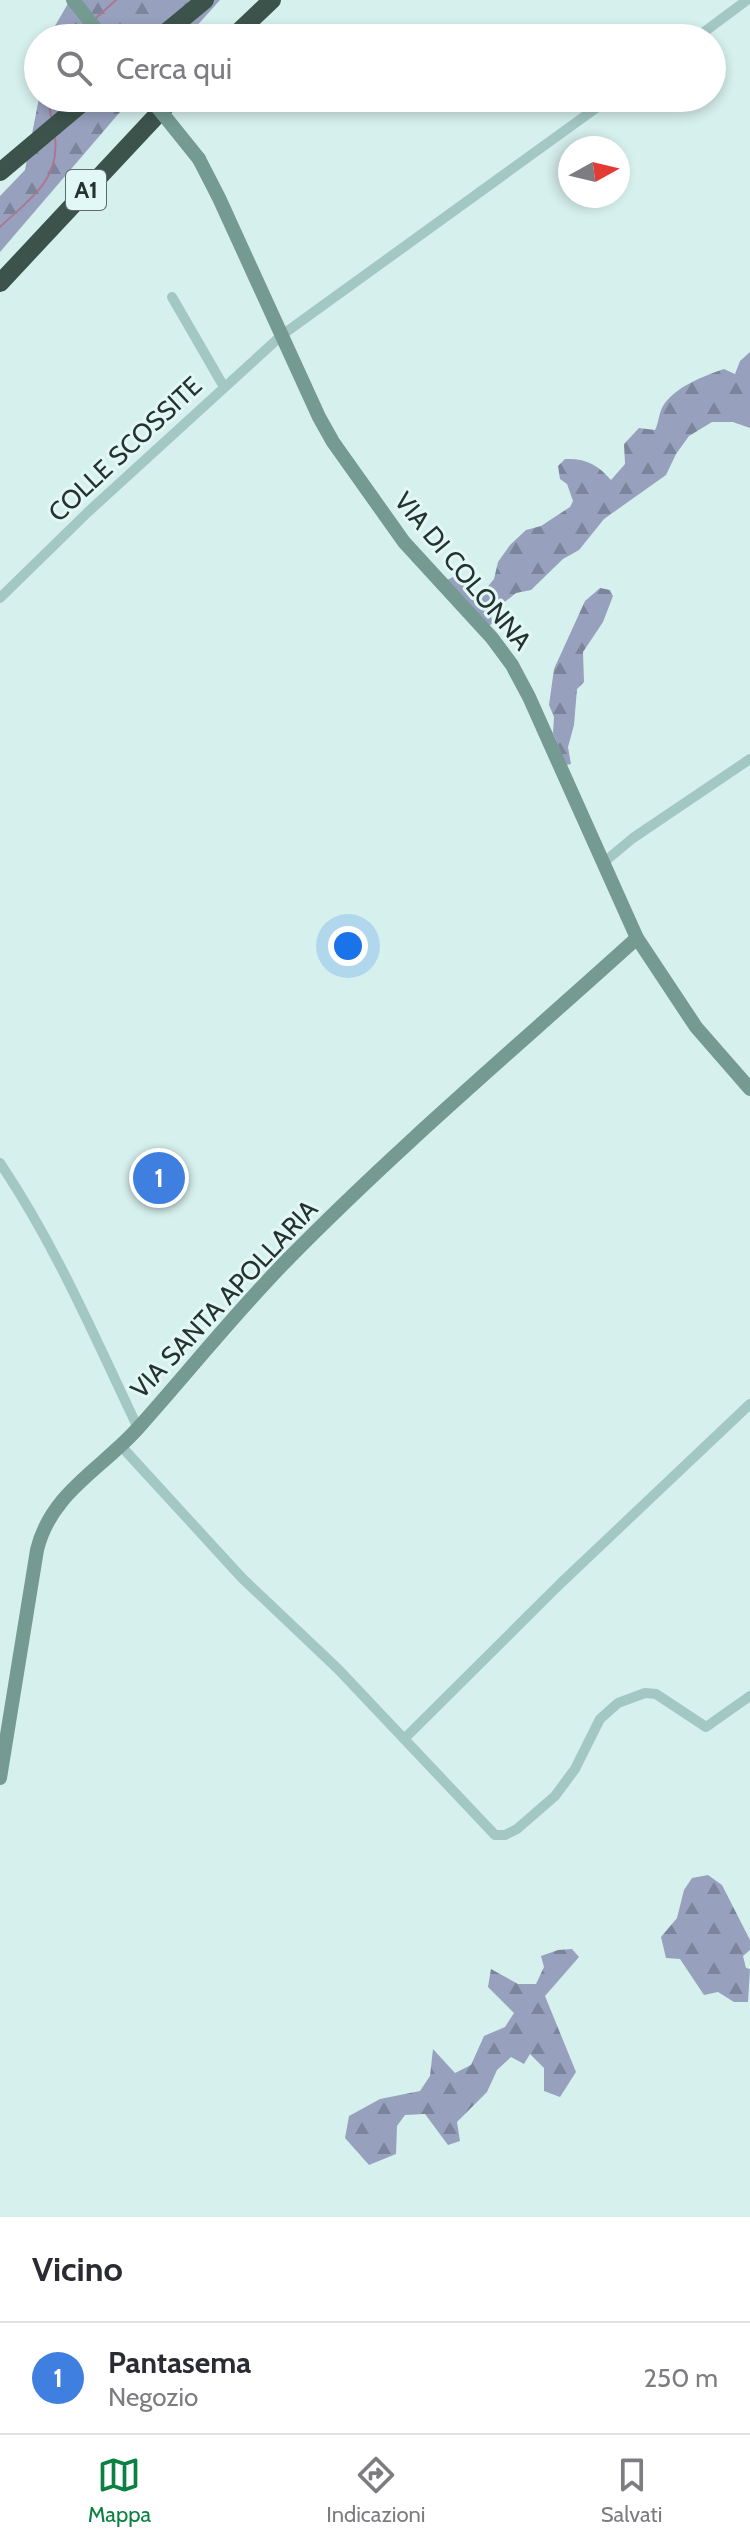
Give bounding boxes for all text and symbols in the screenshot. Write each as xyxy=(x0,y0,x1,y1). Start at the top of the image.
search box xyxy=(24,24,726,112)
icon: search xyxy=(52,46,96,90)
text: Cerca qui xyxy=(116,50,232,87)
north arrow xyxy=(558,136,630,208)
road number: A1 xyxy=(66,170,106,210)
street label: COLLE SCOSSITE xyxy=(42,370,208,528)
street label: VIA DI COLONNA xyxy=(388,485,538,657)
your location xyxy=(328,926,368,966)
pin: 1 xyxy=(133,1148,185,1208)
street label: VIA SANTA APOLLARIA xyxy=(124,1193,324,1405)
text: Vicino xyxy=(32,2248,123,2290)
text: Pantasema xyxy=(108,2344,251,2381)
text: 1 xyxy=(53,2362,63,2394)
text: 250 m xyxy=(644,2362,718,2394)
text: Negozio xyxy=(108,2381,198,2413)
tab: Mappa xyxy=(88,2453,151,2528)
tab: Indicazioni xyxy=(326,2453,426,2528)
tab: Salvati xyxy=(601,2453,662,2528)

